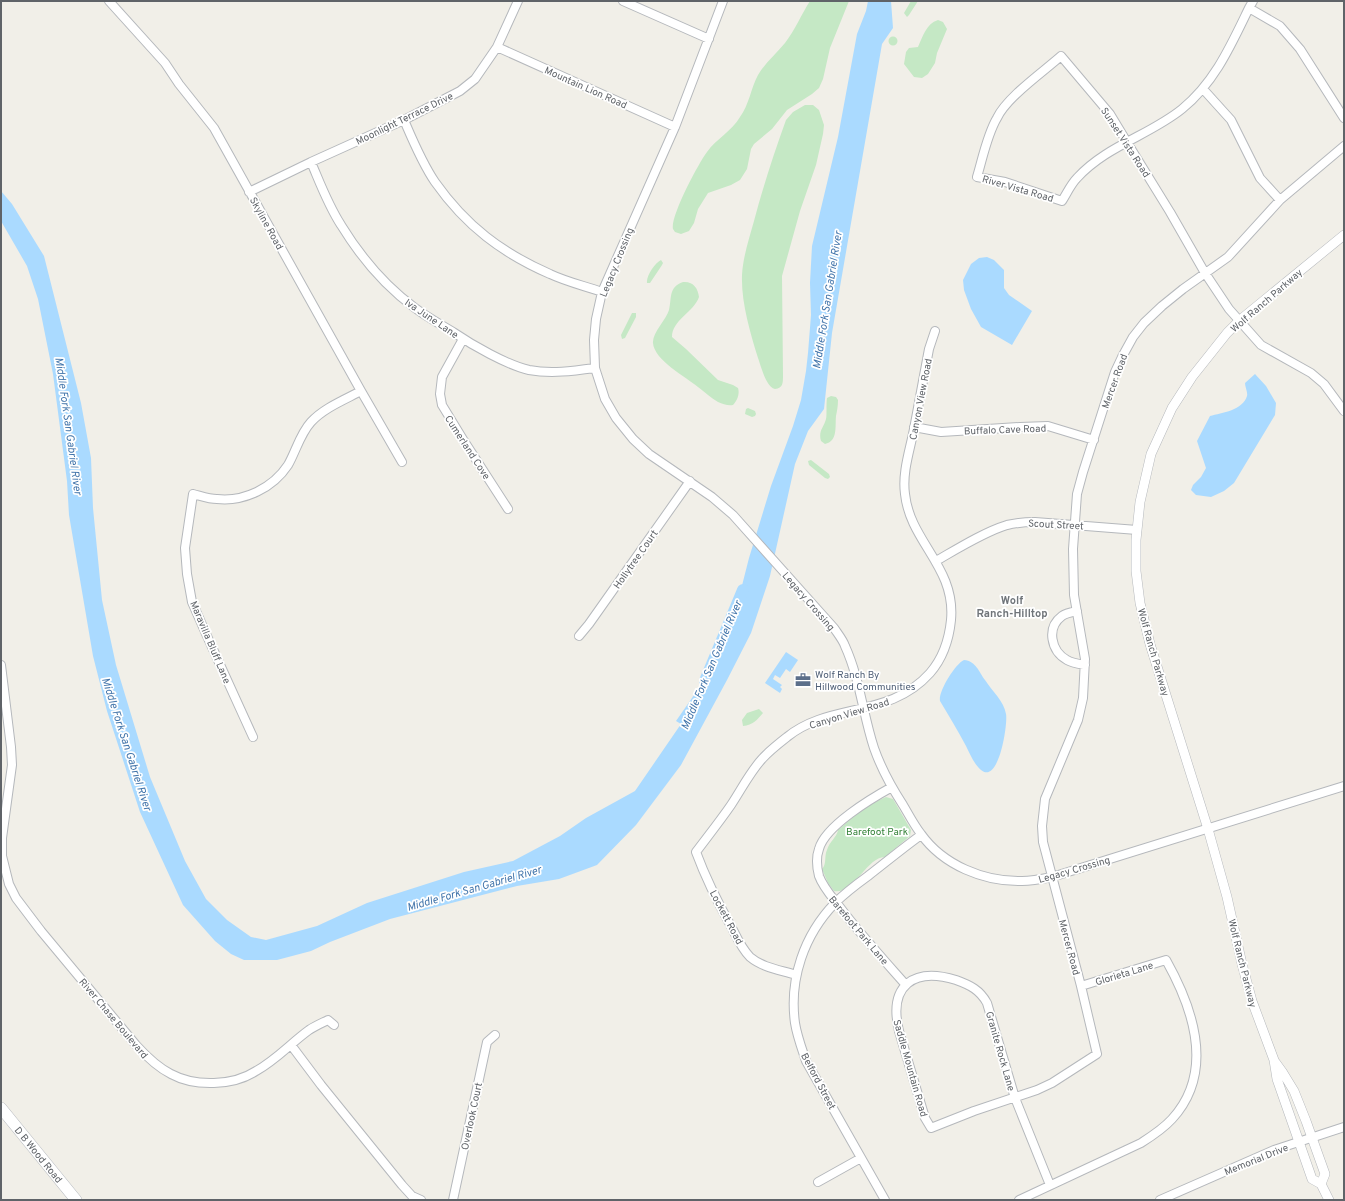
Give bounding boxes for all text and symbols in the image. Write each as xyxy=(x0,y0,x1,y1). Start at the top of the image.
street label: Mountain Lion Road xyxy=(542,64,629,112)
street label: Moonlight Terrace Drive xyxy=(354,90,456,149)
street label: Sunset Vista Road xyxy=(1097,105,1152,180)
street label: River Vista Road xyxy=(980,173,1055,206)
street label: Skyline Road xyxy=(246,195,285,252)
street label: Legacy Crossing xyxy=(598,226,637,299)
water label: Middle Fork San Gabriel River xyxy=(810,230,846,370)
street label: Wolf Ranch Parkway xyxy=(1228,266,1306,336)
street label: Iva June Lane xyxy=(402,296,461,342)
street label: Mercer Road xyxy=(1100,352,1131,411)
water label: Middle Fork San Gabriel River xyxy=(51,356,85,497)
street label: Canyon View Road xyxy=(907,357,936,441)
street label: Cumerland Cove xyxy=(441,413,492,483)
street label: Buffalo Cave Road xyxy=(964,423,1046,438)
street label: Scout Street xyxy=(1028,518,1084,533)
street label: Hollytree Court xyxy=(611,528,662,592)
street label: Legacy Crossing xyxy=(779,570,837,634)
district label: Wolf Ranch-Hilltop xyxy=(976,594,1048,621)
water label: Middle Fork San Gabriel River xyxy=(678,598,746,732)
street label: Maravilla Bluff Lane xyxy=(186,599,233,686)
street label: Wolf Ranch Parkway xyxy=(1134,607,1171,698)
place label: Wolf Ranch By Hillwood Communities xyxy=(815,669,916,694)
office icon: Wolf Ranch By Hillwood Communities xyxy=(794,671,812,689)
water label: Middle Fork San Gabriel River xyxy=(98,676,154,813)
street label: Canyon View Road xyxy=(808,696,891,733)
park label: Barefoot Park xyxy=(846,826,908,839)
street label: Legacy Crossing xyxy=(1037,854,1112,887)
water label: Middle Fork San Gabriel River xyxy=(405,863,544,915)
street label: Lockett Road xyxy=(706,888,745,947)
street label: Barefoot Park Lane xyxy=(825,894,891,968)
street label: Mercer Road xyxy=(1055,918,1082,977)
street label: Wolf Ranch Parkway xyxy=(1224,918,1259,1009)
street label: Glorieta Lane xyxy=(1094,959,1155,989)
street label: River Chase Boulevard xyxy=(75,976,150,1062)
street label: Granite Rock Lane xyxy=(982,1010,1017,1093)
street label: Saddle Mountain Road xyxy=(889,1018,930,1118)
street label: Belford Street xyxy=(797,1051,838,1112)
street label: Overlook Court xyxy=(459,1081,486,1151)
street label: D B Wood Road xyxy=(11,1125,65,1186)
street label: Memorial Drive xyxy=(1223,1142,1291,1179)

